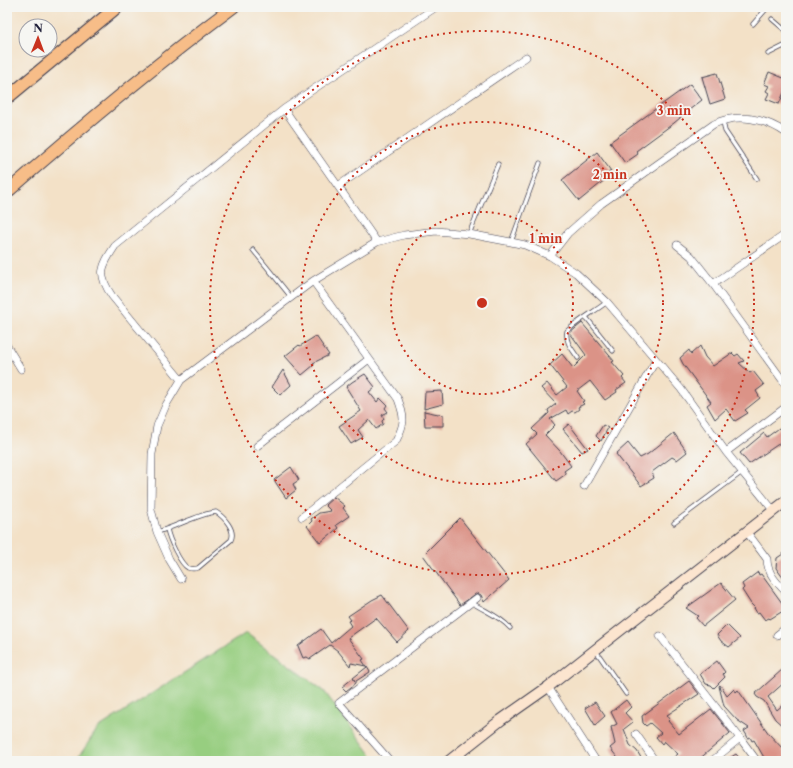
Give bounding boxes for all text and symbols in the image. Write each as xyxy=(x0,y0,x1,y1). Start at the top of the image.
north arrow xyxy=(18,18,58,58)
text: N xyxy=(33,21,44,35)
text: 3 min xyxy=(657,103,692,118)
text: 2 min xyxy=(593,167,628,182)
text: 1 min xyxy=(530,231,563,246)
centre of rings xyxy=(475,296,489,310)

